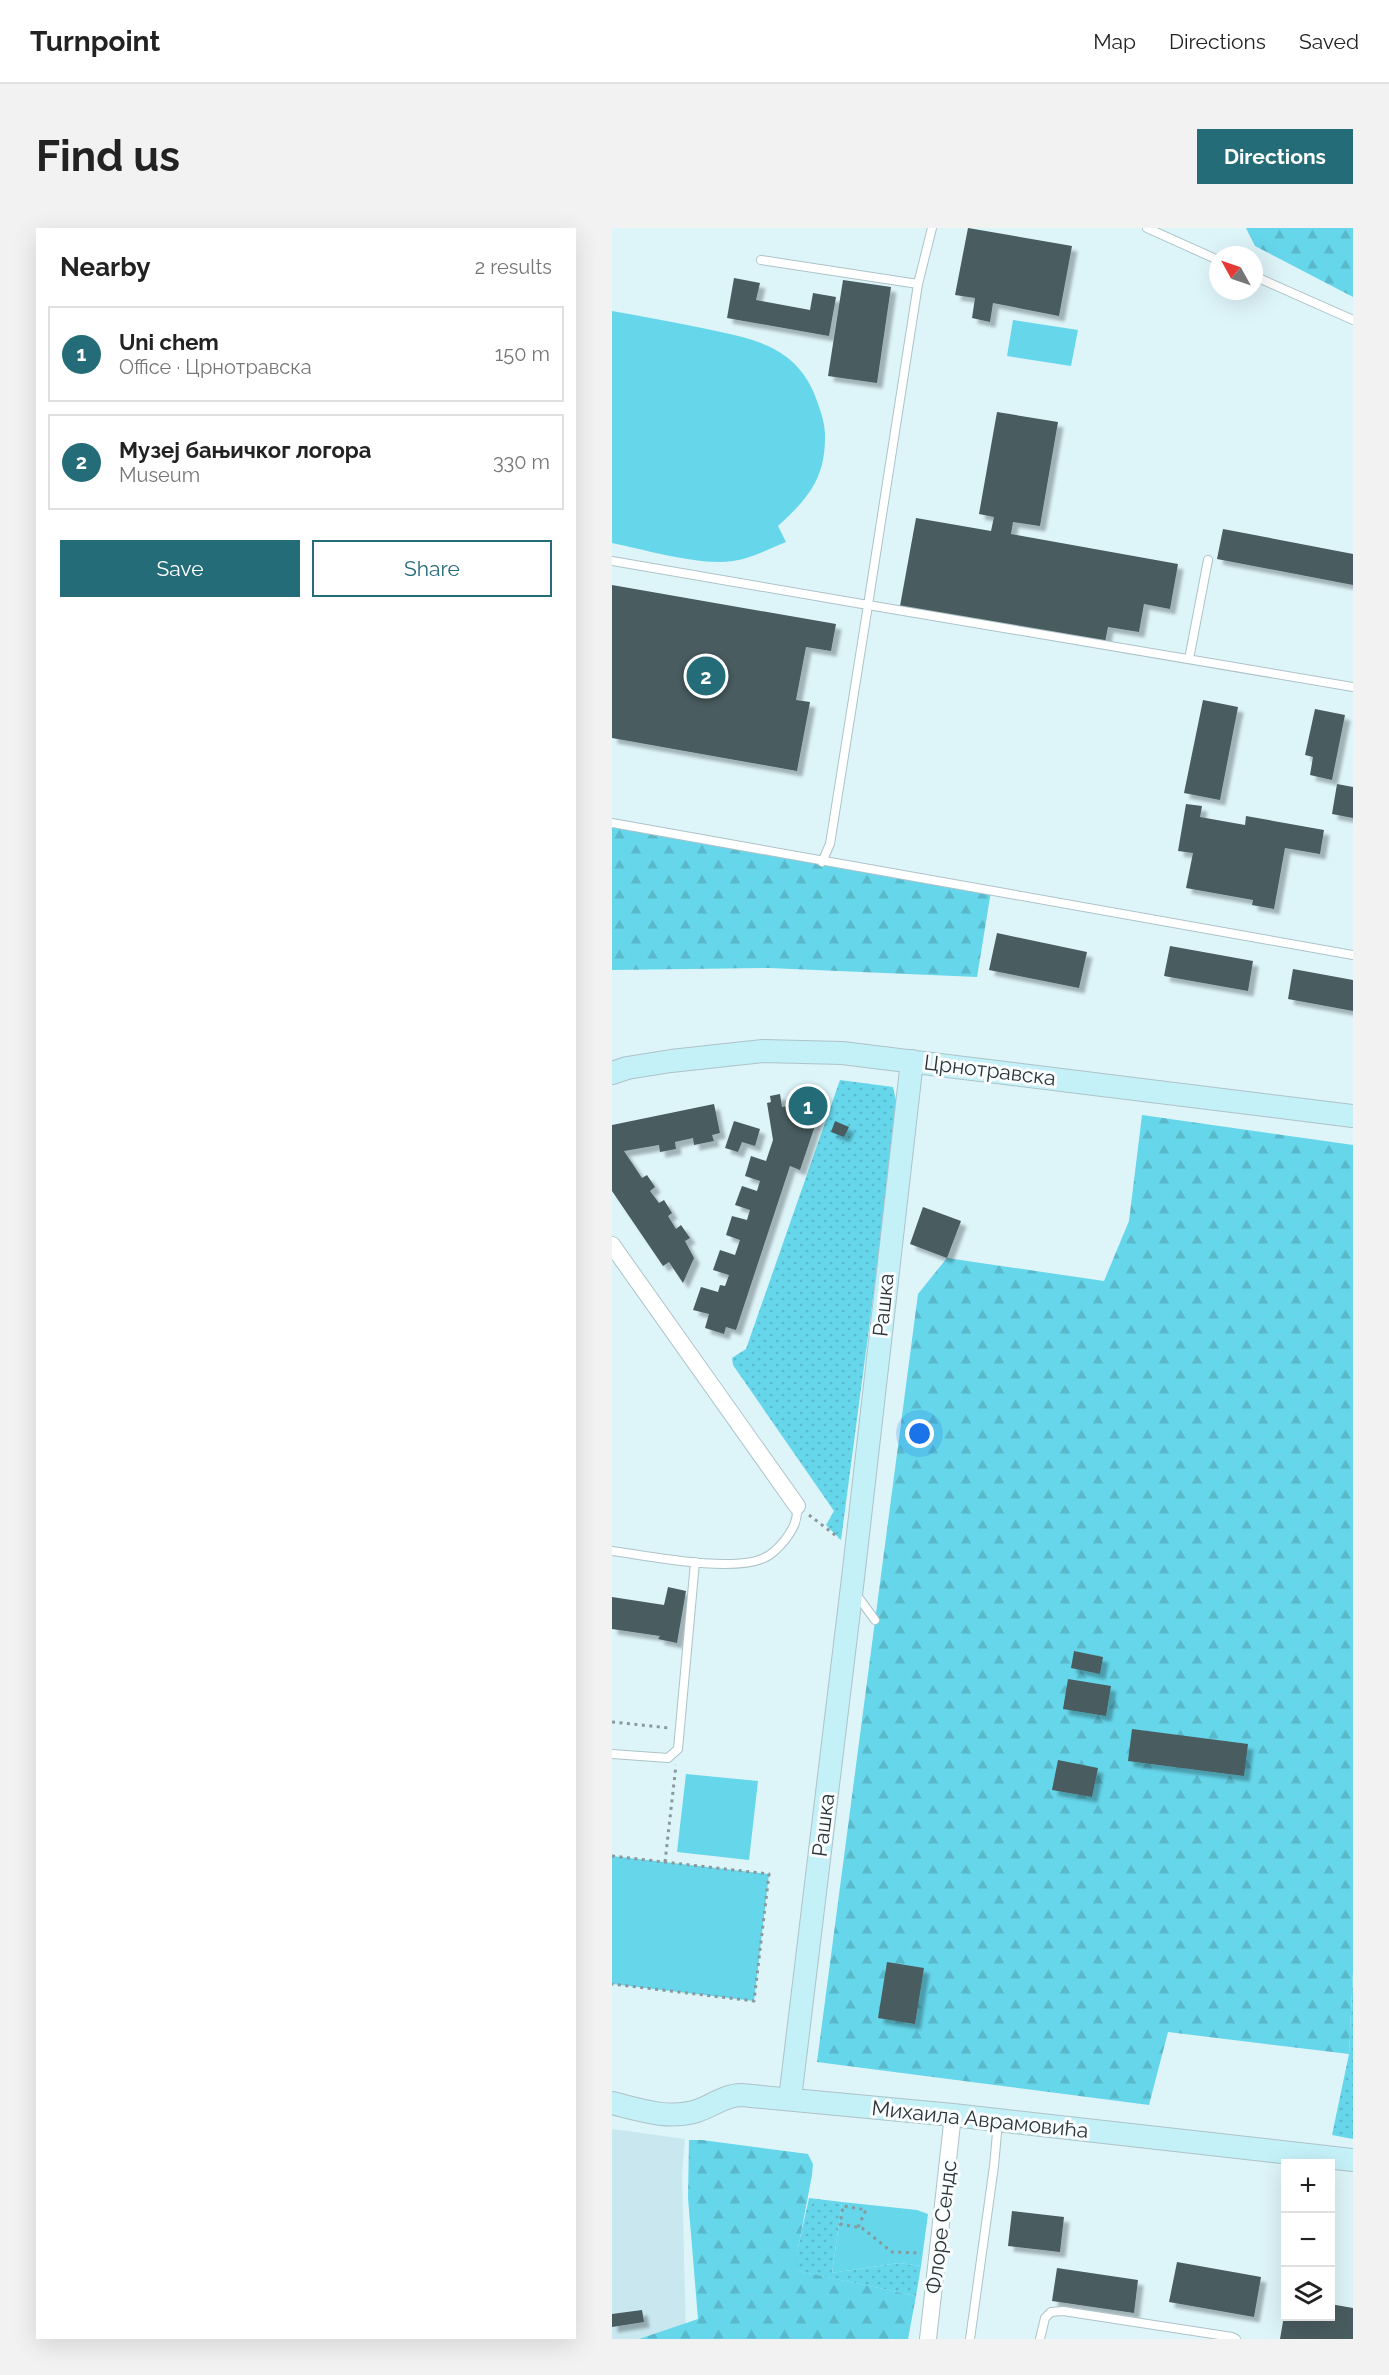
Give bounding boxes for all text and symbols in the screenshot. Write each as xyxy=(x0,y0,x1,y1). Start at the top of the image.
text: Turnpoint xyxy=(30,25,160,58)
text: Map xyxy=(1093,29,1136,54)
text: Directions xyxy=(1169,29,1266,54)
text: Saved xyxy=(1299,29,1359,54)
button: Directions xyxy=(1197,129,1353,184)
text: Find us xyxy=(36,132,180,181)
north arrow xyxy=(1209,246,1263,300)
text: Nearby xyxy=(60,252,150,282)
text: 2 results xyxy=(475,255,552,279)
text: Uni chem xyxy=(119,329,219,355)
text: 1 xyxy=(77,342,86,366)
text: 150 m xyxy=(495,342,550,366)
text: Office · Црнотравска xyxy=(119,355,312,379)
text: Музеј бањичког логора xyxy=(119,437,371,463)
text: 2 xyxy=(76,450,87,474)
text: 330 m xyxy=(493,450,550,474)
text: Museum xyxy=(119,463,200,487)
button: Save xyxy=(60,540,300,597)
button: Share xyxy=(312,540,552,597)
pin: 2 xyxy=(686,654,725,698)
street label: Црнотравска xyxy=(923,1050,1057,1090)
pin: 1 xyxy=(788,1084,828,1128)
street label: Рашка xyxy=(867,1272,899,1338)
your location xyxy=(905,1419,934,1448)
street label: Рашка xyxy=(807,1792,839,1858)
street label: Михаила Аврамовића xyxy=(870,2095,1090,2143)
street label: Флоре Сендс xyxy=(920,2159,962,2295)
map controls xyxy=(1281,2159,1335,2321)
button: + xyxy=(1281,2159,1335,2213)
button: − xyxy=(1281,2213,1335,2267)
button: layers xyxy=(1281,2267,1335,2321)

